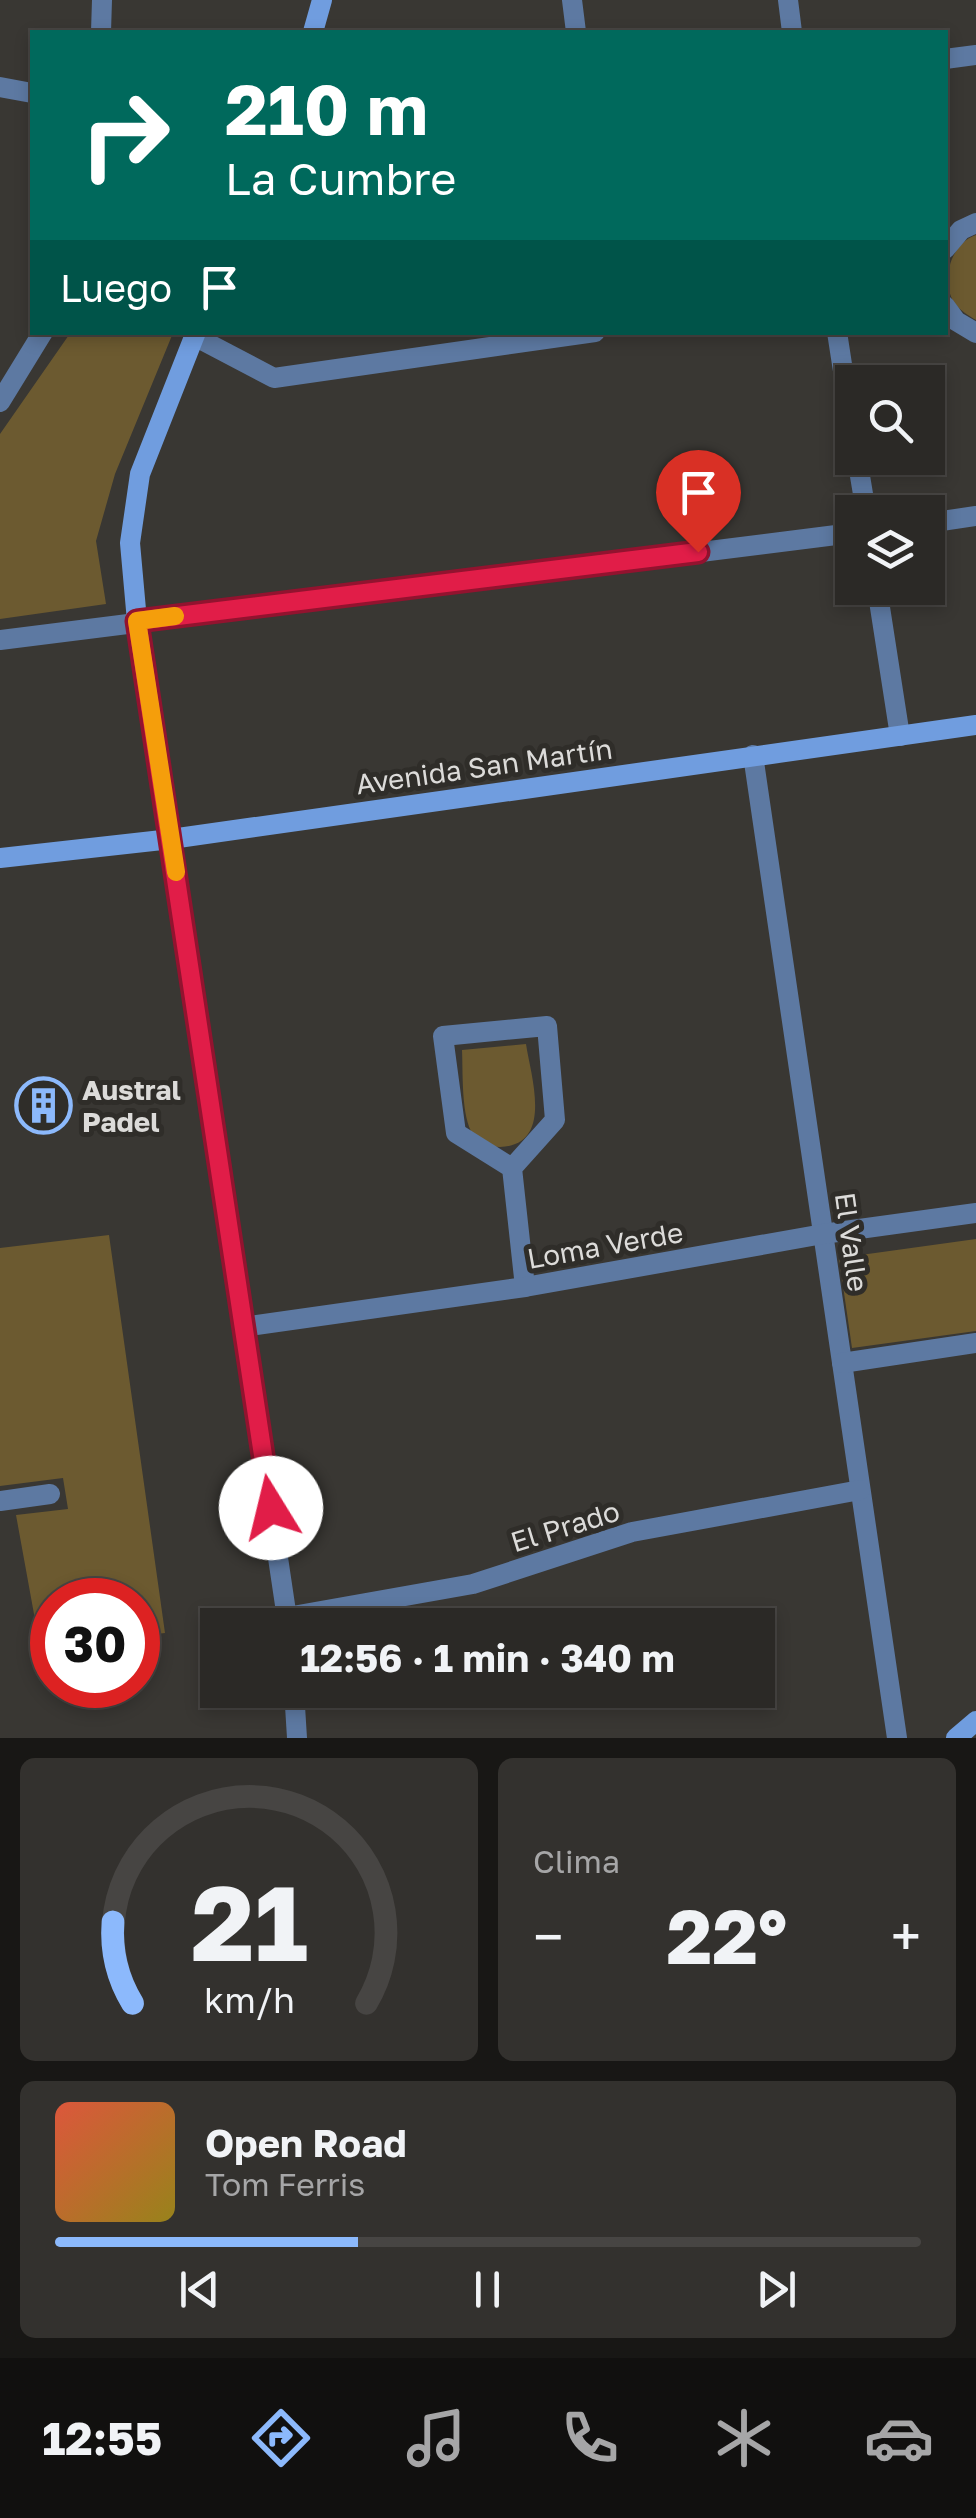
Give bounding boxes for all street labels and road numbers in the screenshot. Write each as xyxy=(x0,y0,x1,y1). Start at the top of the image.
street label: Avenida San Martín xyxy=(354,732,614,800)
street label: El Valle xyxy=(829,1190,875,1294)
street label: Loma Verde xyxy=(525,1215,685,1275)
street label: El Prado xyxy=(507,1494,623,1558)

